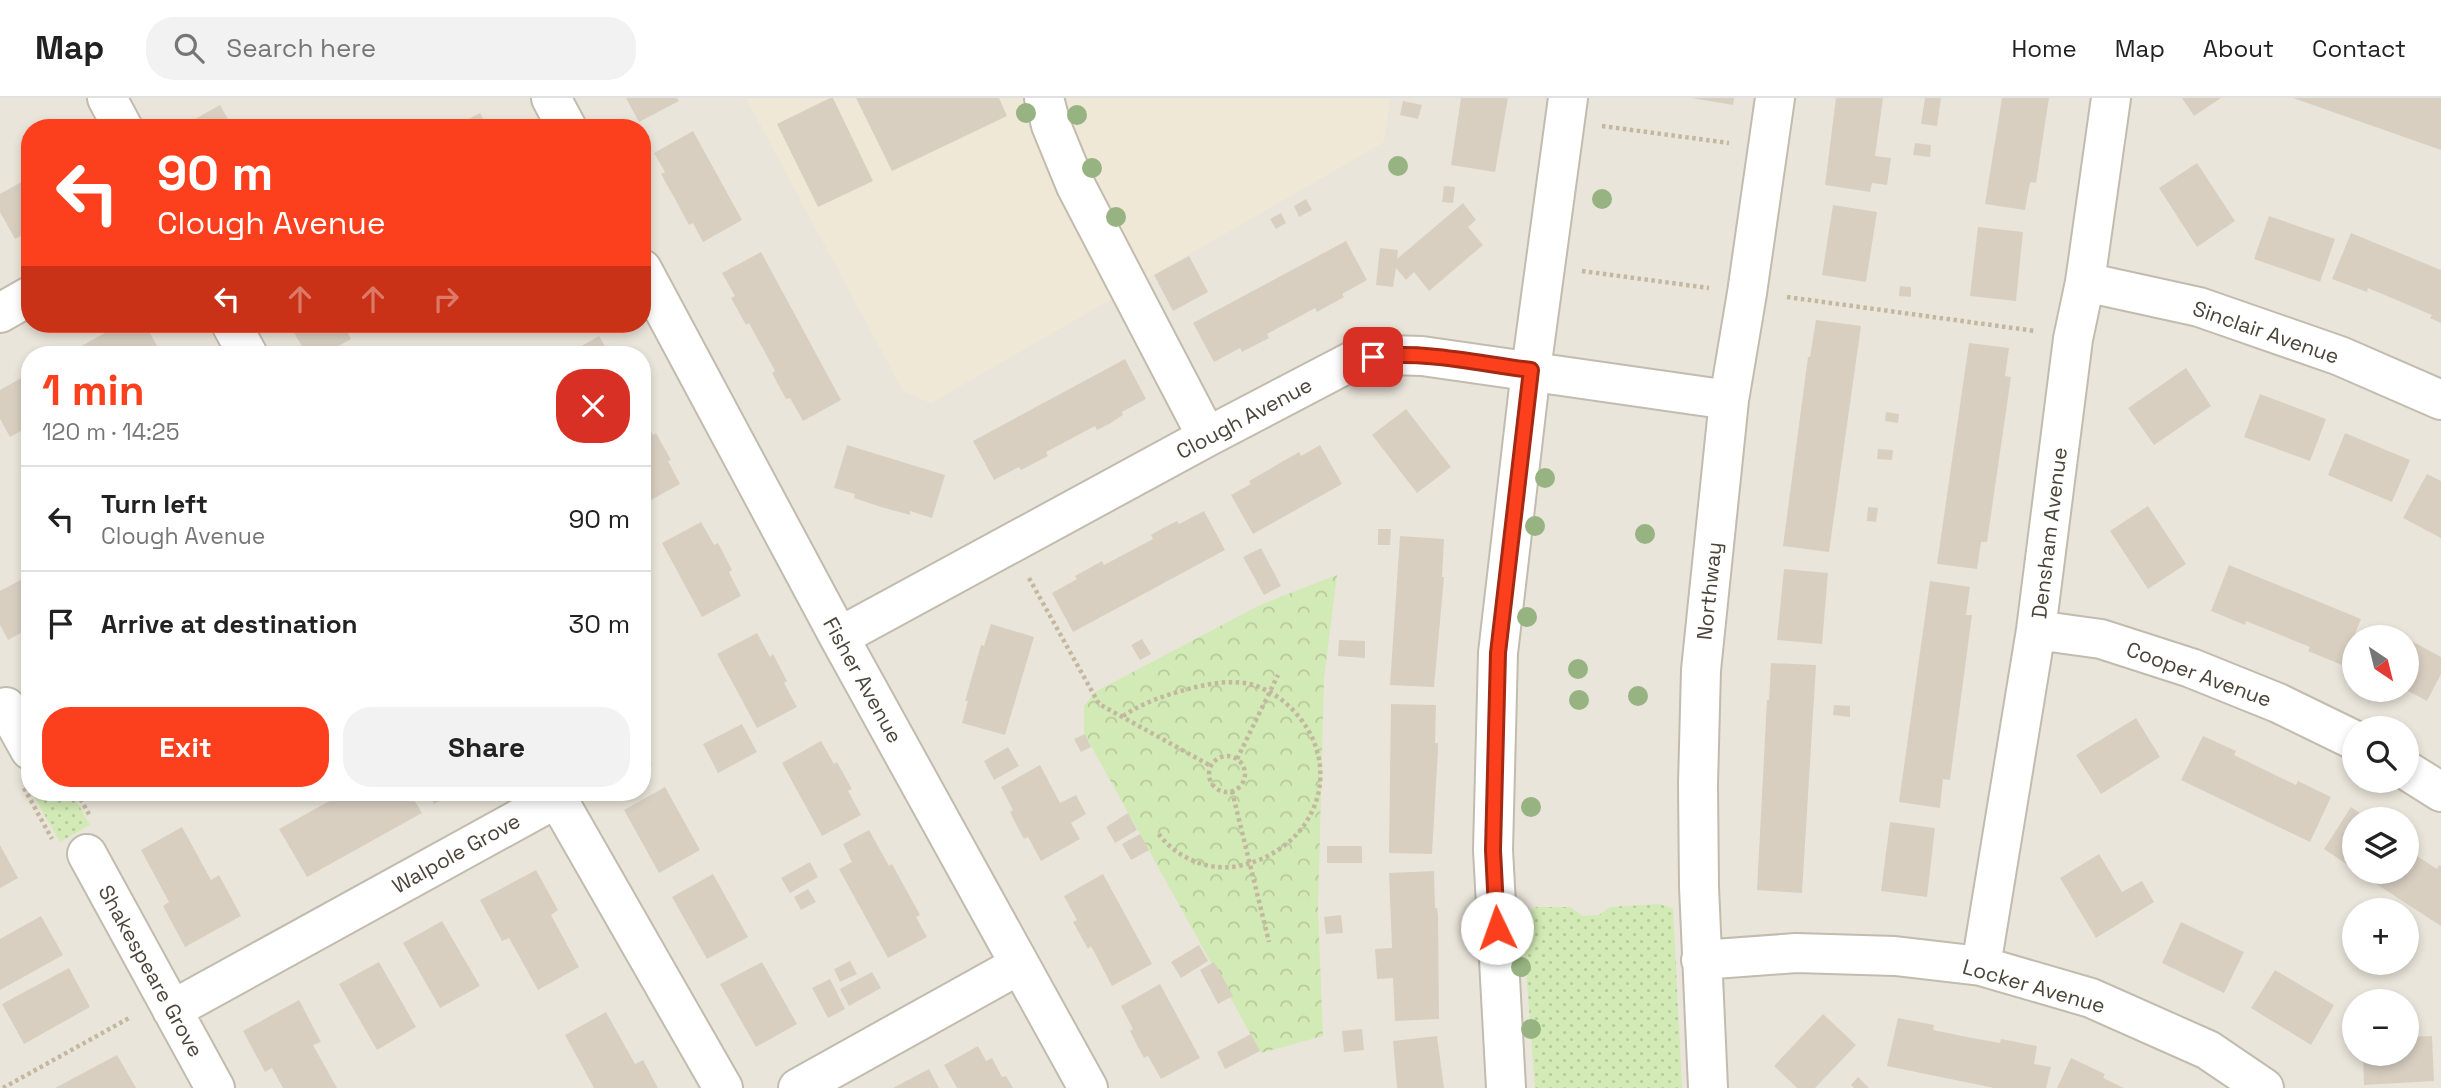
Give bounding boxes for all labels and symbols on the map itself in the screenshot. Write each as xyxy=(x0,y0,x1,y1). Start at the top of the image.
street label: Sinclair Avenue xyxy=(2189,294,2343,370)
pin xyxy=(1343,327,1403,387)
street label: Clough Avenue xyxy=(1171,371,1317,465)
street label: Densham Avenue xyxy=(2025,446,2073,620)
street label: Northway xyxy=(1690,541,1728,641)
street label: Fisher Avenue xyxy=(817,612,909,748)
north arrow xyxy=(2342,625,2418,702)
street label: Cooper Avenue xyxy=(2123,635,2275,713)
street label: Walpole Grove xyxy=(387,807,525,899)
street label: Shakespeare Grove xyxy=(92,880,210,1062)
position arrow xyxy=(1460,891,1534,965)
street label: Locker Avenue xyxy=(1959,953,2109,1019)

